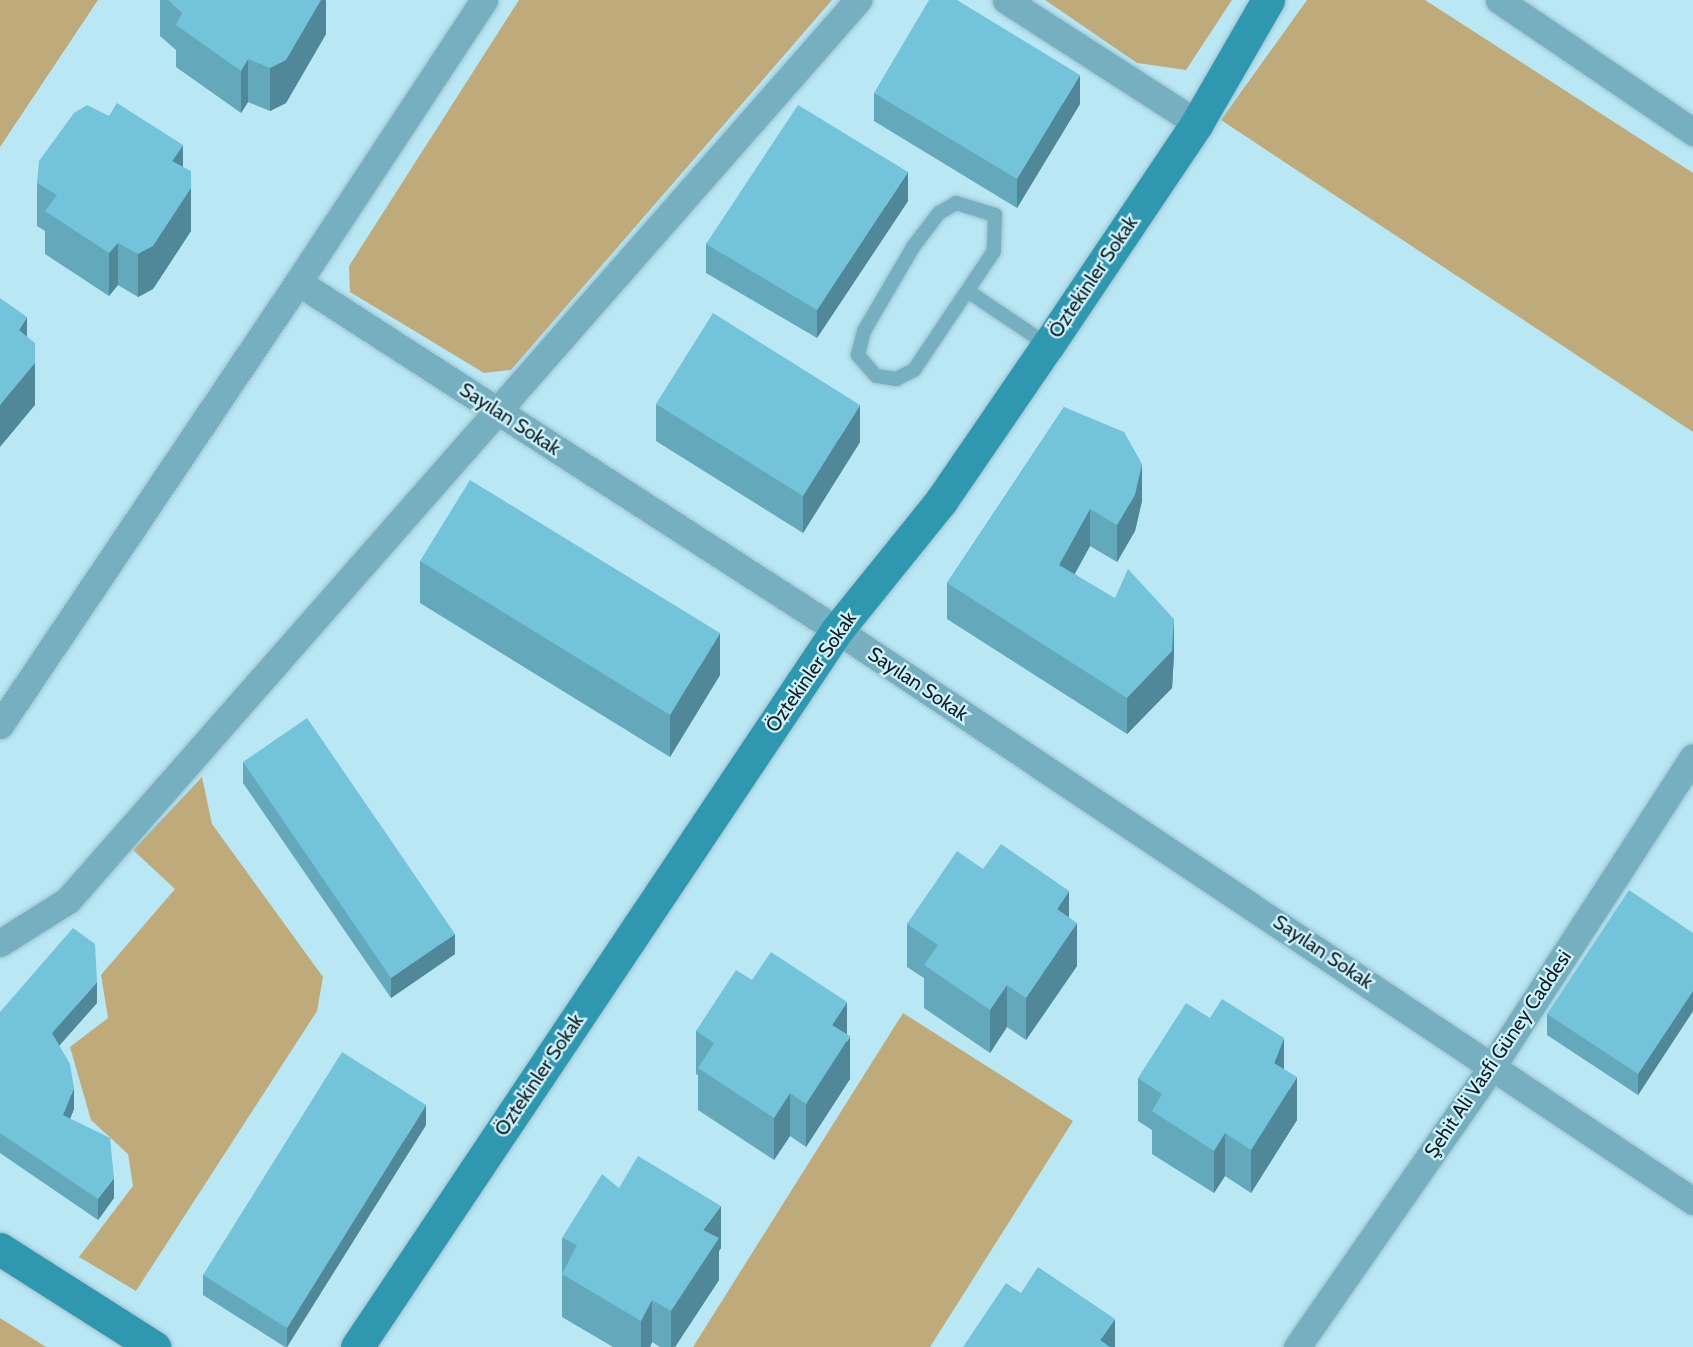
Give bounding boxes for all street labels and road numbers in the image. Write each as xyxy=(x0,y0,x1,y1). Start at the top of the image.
street label: Öztekinler Sokak xyxy=(1043,212,1143,342)
street label: Sayılan Sokak xyxy=(455,378,565,460)
street label: Öztekinler Sokak xyxy=(761,607,861,737)
street label: Sayılan Sokak xyxy=(863,642,973,726)
street label: Sayılan Sokak xyxy=(1268,910,1378,994)
street label: Şehit Ali Vasfi Güney Caddesi xyxy=(1420,946,1576,1162)
street label: Öztekinler Sokak xyxy=(489,1010,589,1140)

